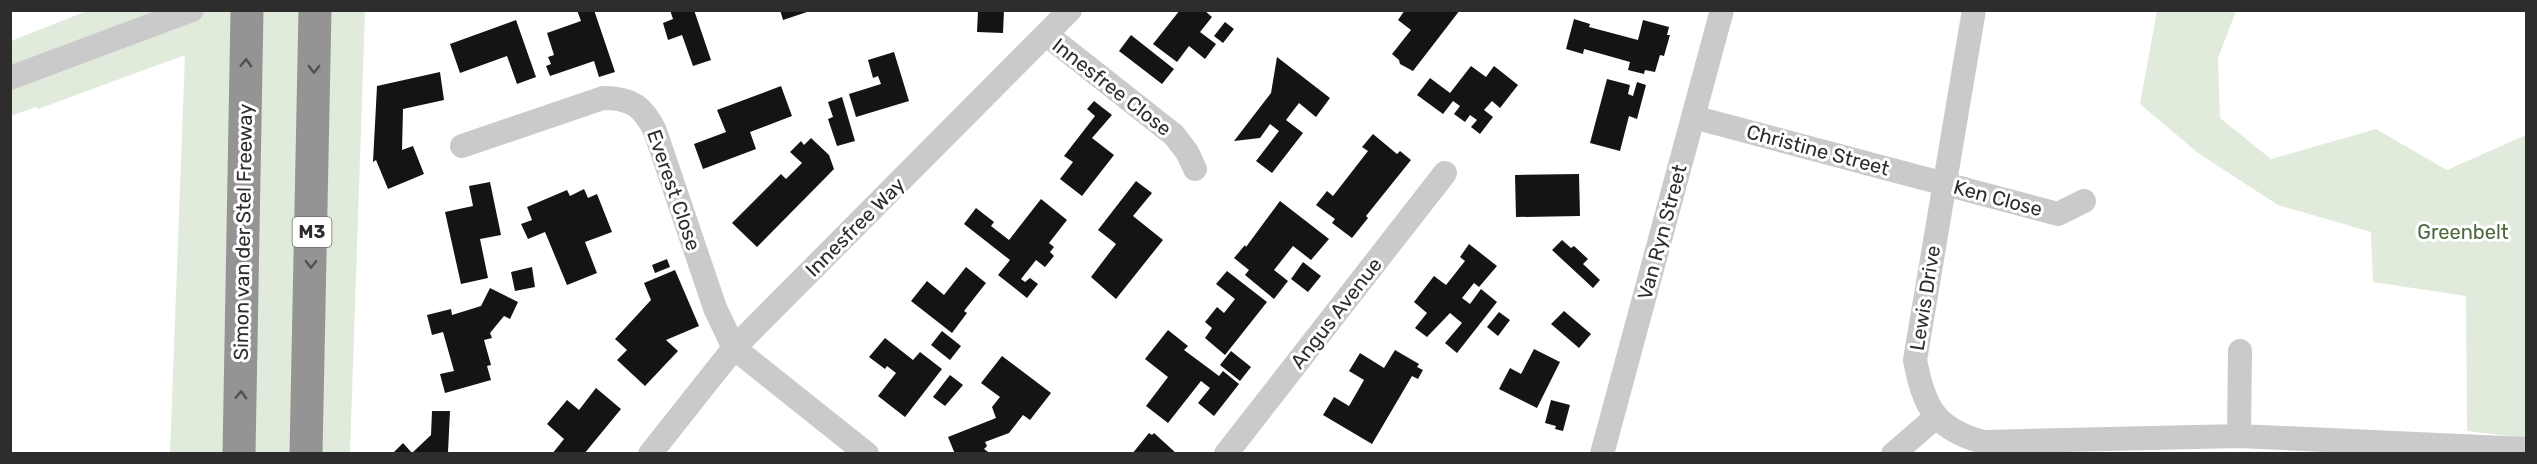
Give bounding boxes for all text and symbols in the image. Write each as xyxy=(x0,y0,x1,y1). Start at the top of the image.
street label: Innesfree Close xyxy=(1048,33,1176,141)
one-way arrow xyxy=(239,58,252,67)
one-way arrow xyxy=(308,64,321,73)
street label: Simon van der Stel Freeway xyxy=(229,103,257,361)
street label: Christine Street xyxy=(1744,119,1892,181)
street label: Everest Close xyxy=(642,126,706,254)
street label: Van Ryn Street xyxy=(1632,162,1692,302)
street label: Innesfree Way xyxy=(800,172,910,282)
street label: Ken Close xyxy=(1951,175,2045,221)
road number: M3 xyxy=(292,217,332,247)
park label: Greenbelt xyxy=(2417,220,2509,244)
street label: Lewis Drive xyxy=(1905,244,1945,352)
street label: Angus Avenue xyxy=(1285,253,1387,373)
one-way arrow xyxy=(305,259,318,268)
one-way arrow xyxy=(234,391,247,400)

